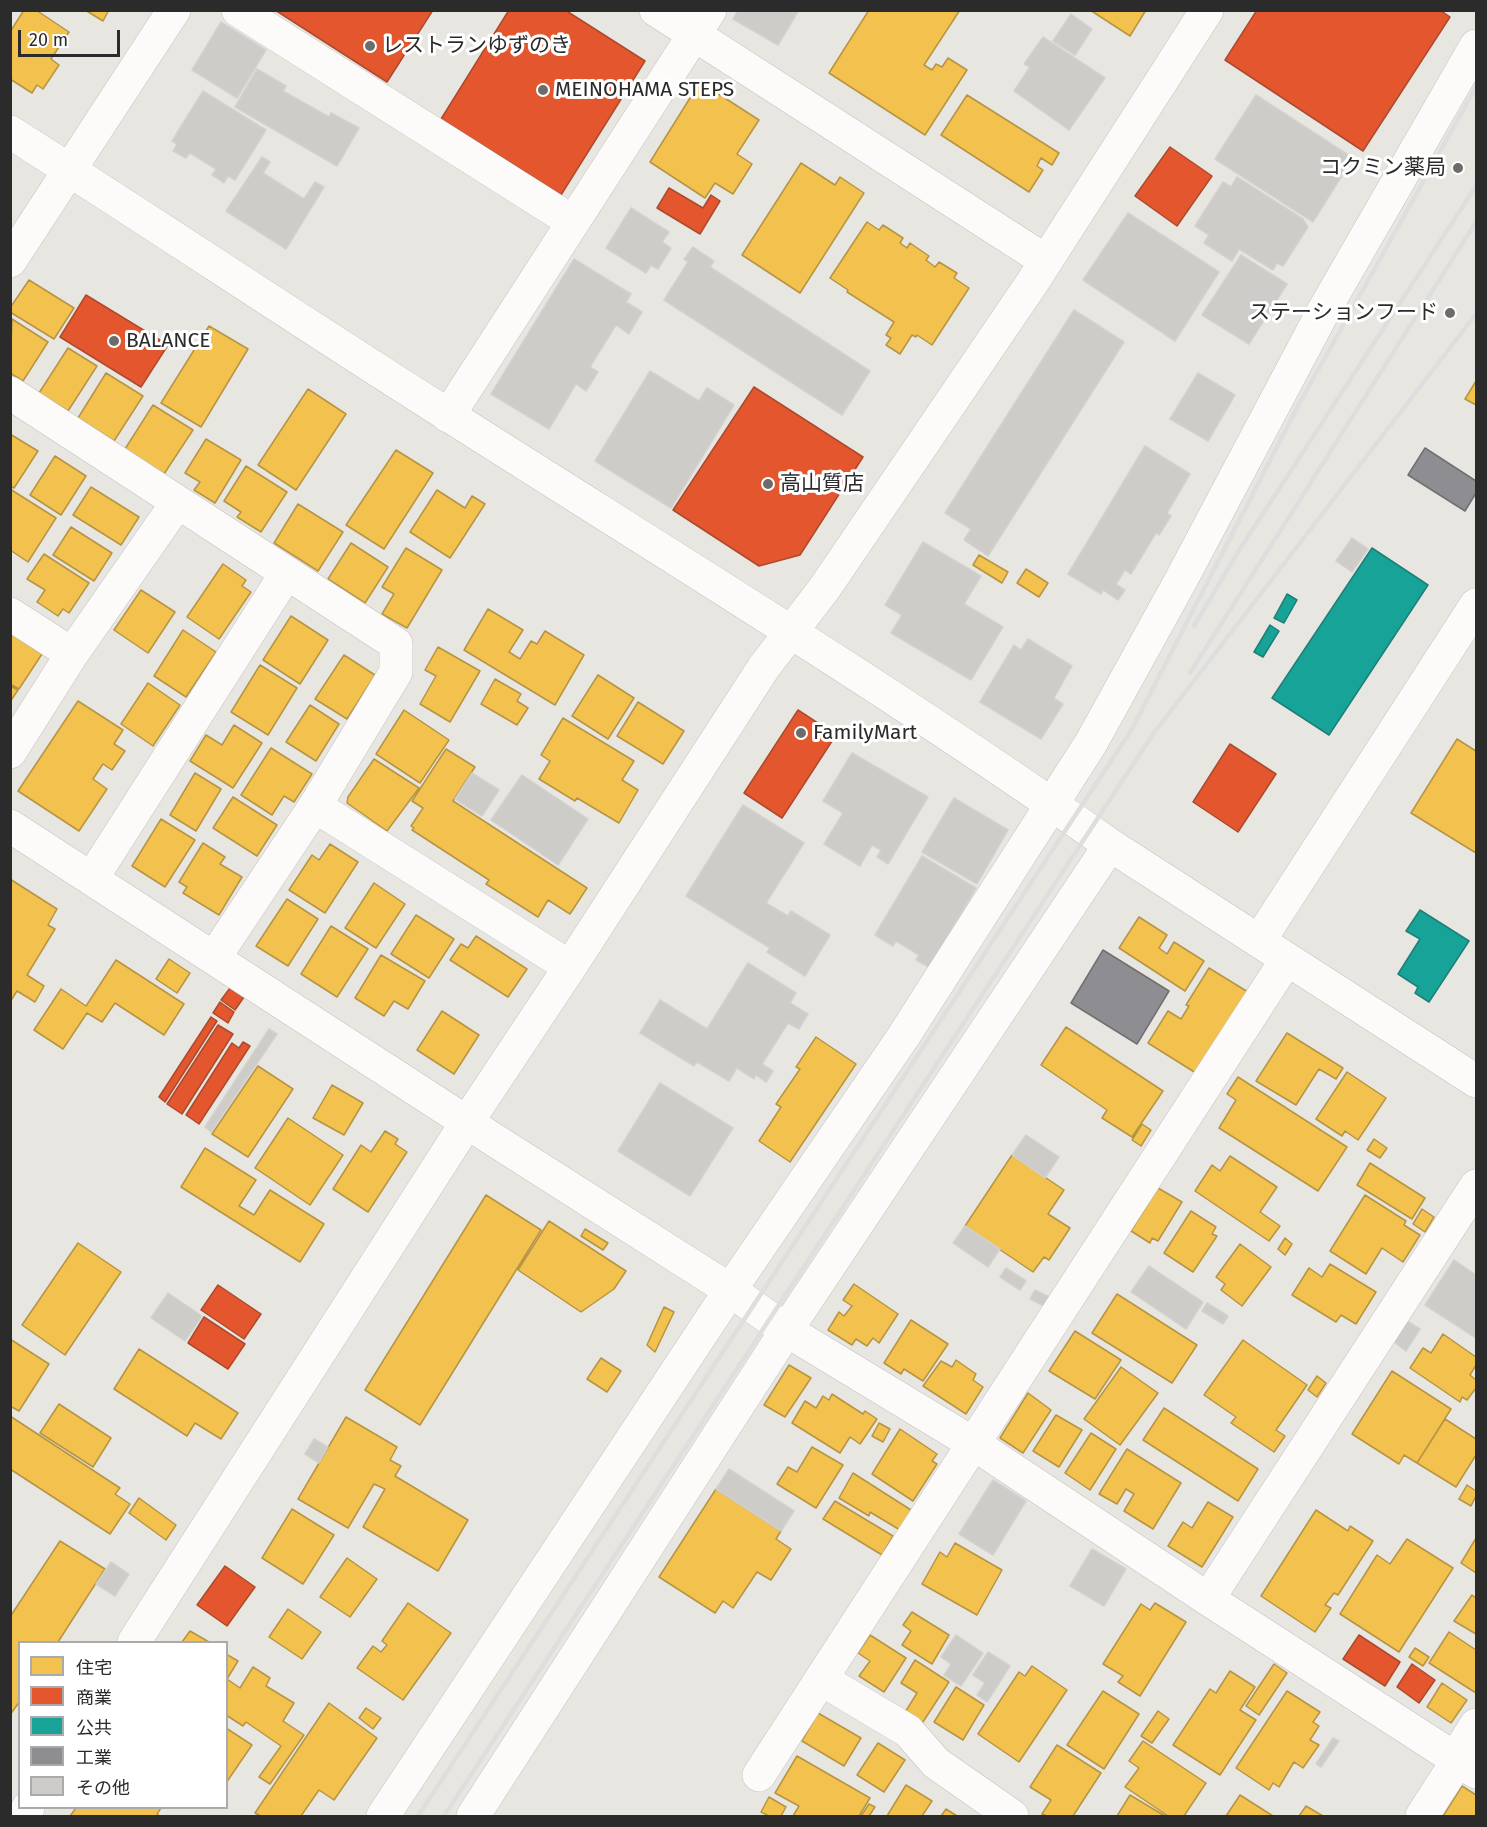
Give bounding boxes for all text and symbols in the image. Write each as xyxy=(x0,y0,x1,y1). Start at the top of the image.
scale bar xyxy=(21,18,123,56)
text: 20 m xyxy=(29,29,68,51)
place label: レストランゆずのき xyxy=(382,33,571,59)
marker: レストランゆずのき xyxy=(363,39,377,53)
place label: MEINOHAMA STEPS xyxy=(555,77,734,103)
marker: MEINOHAMA STEPS xyxy=(536,83,550,97)
place label: コクミン薬局 xyxy=(1320,155,1446,181)
marker: コクミン薬局 xyxy=(1451,161,1465,175)
place label: ステーションフード xyxy=(1249,300,1438,326)
marker: ステーションフード xyxy=(1443,306,1457,320)
place label: BALANCE xyxy=(126,328,211,354)
marker: BALANCE xyxy=(107,334,121,348)
place label: 高山質店 xyxy=(780,471,864,497)
marker: 高山質店 xyxy=(761,477,775,491)
place label: FamilyMart xyxy=(813,720,917,746)
marker: FamilyMart xyxy=(794,726,808,740)
legend xyxy=(18,1641,228,1809)
text: 住宅 xyxy=(76,1657,112,1679)
text: 商業 xyxy=(76,1687,112,1709)
text: 公共 xyxy=(76,1717,112,1739)
text: 工業 xyxy=(76,1747,112,1769)
text: その他 xyxy=(76,1777,130,1799)

